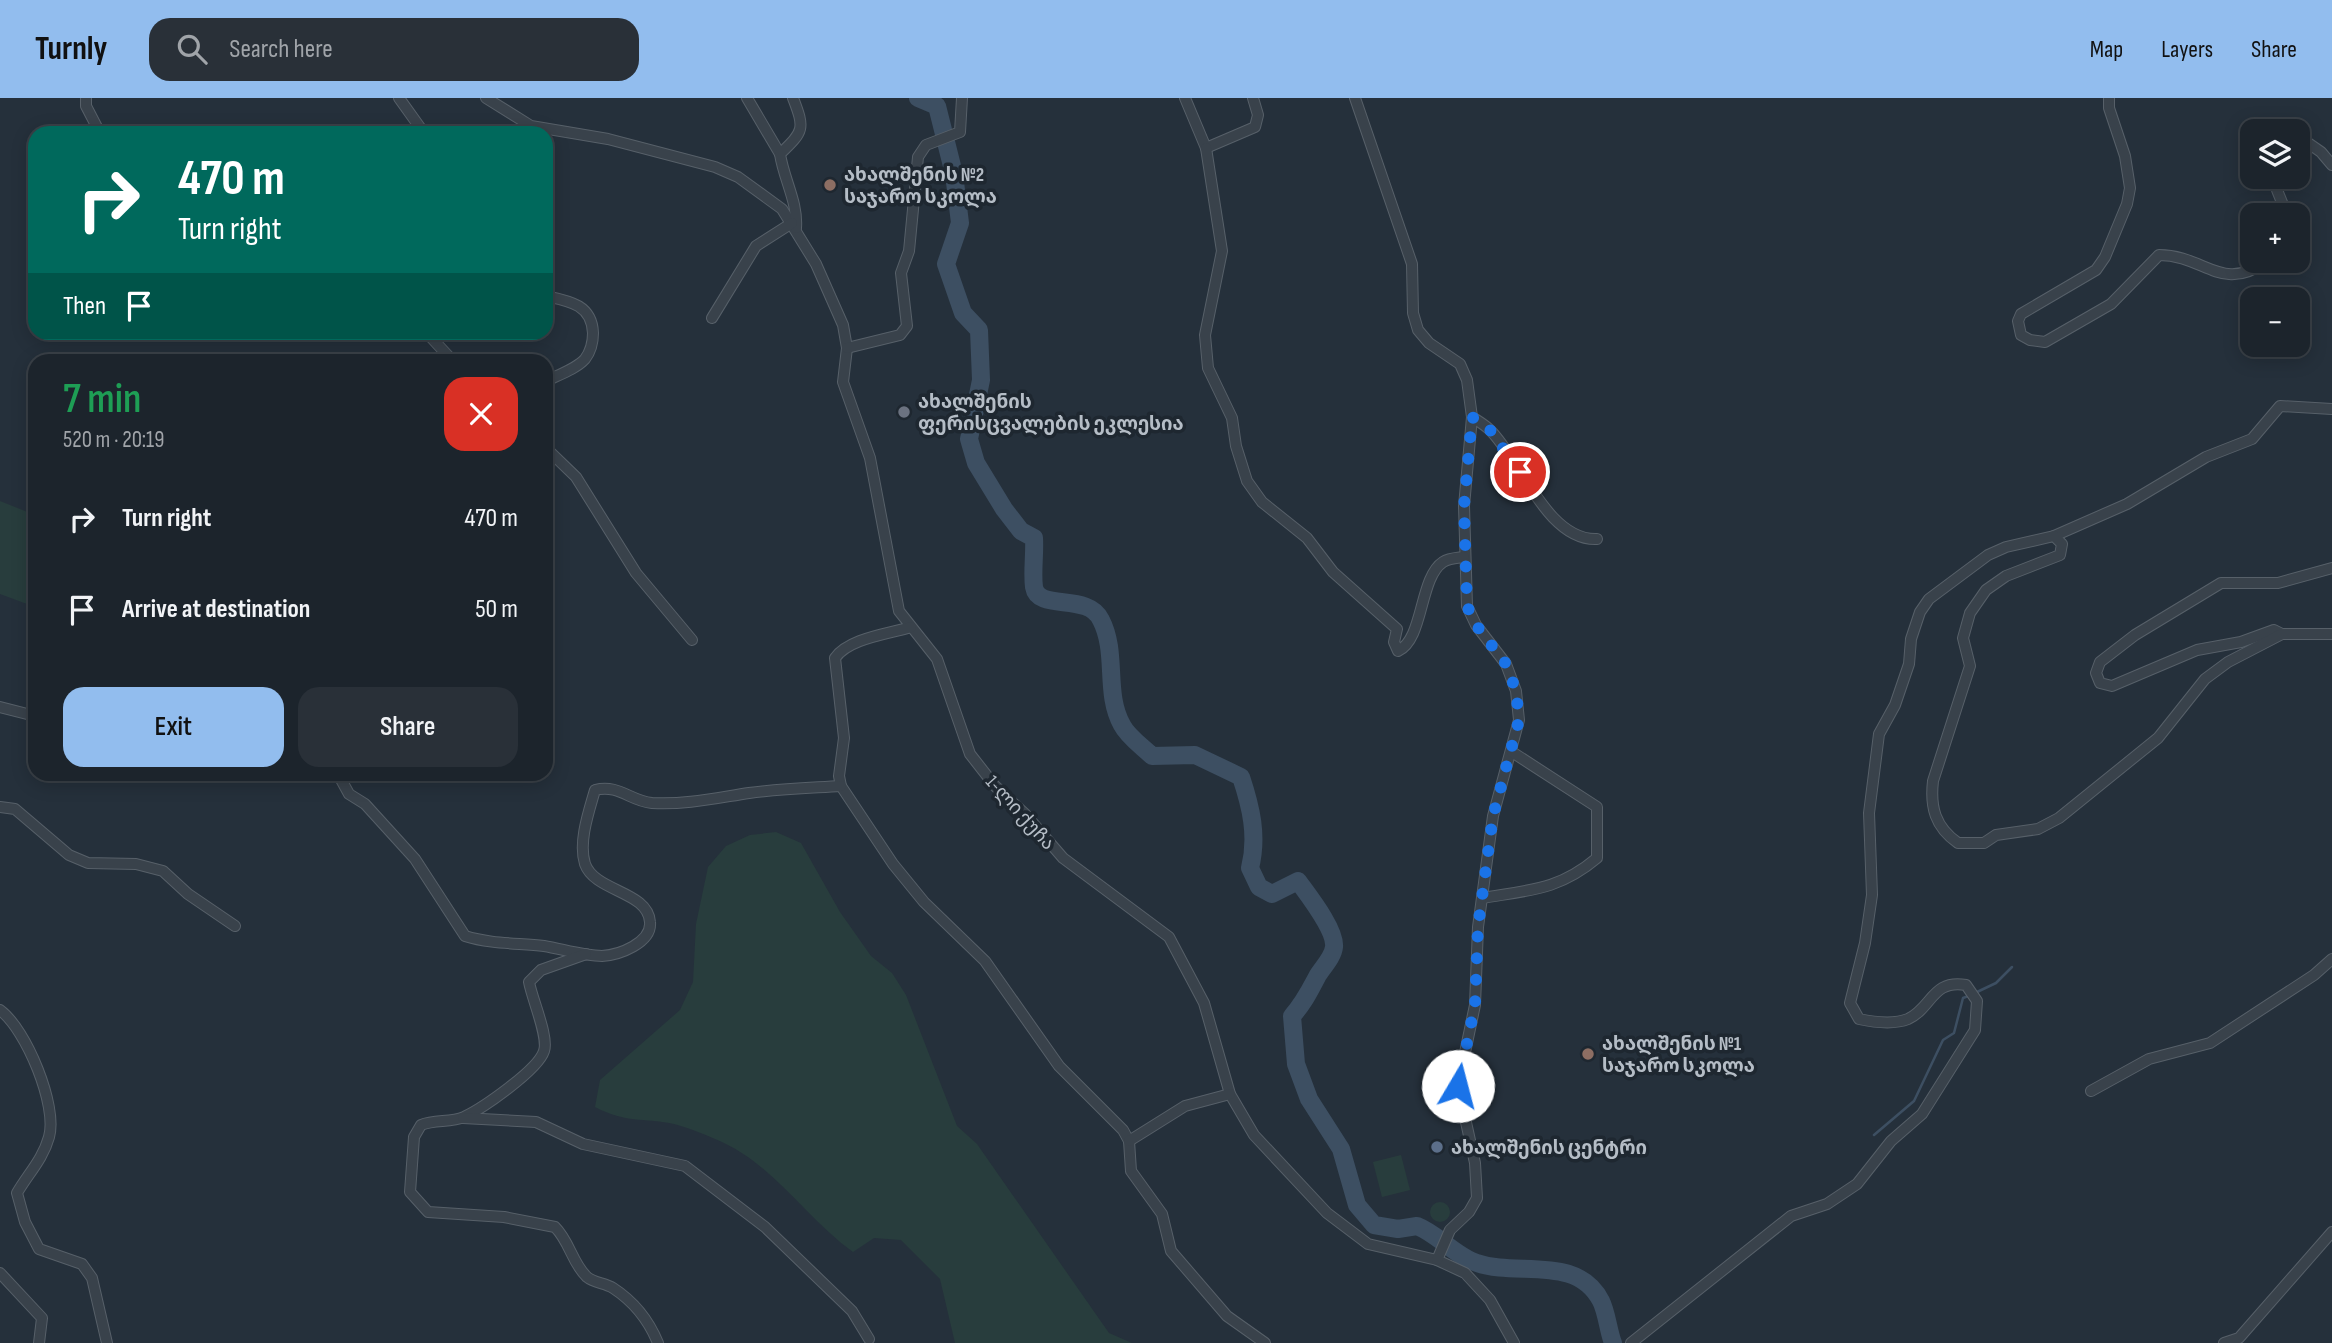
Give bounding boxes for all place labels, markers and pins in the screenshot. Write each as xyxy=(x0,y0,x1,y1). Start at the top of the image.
place label: ახალშენის №2 საჯარო სკოლა xyxy=(844,164,997,209)
marker: ახალშენის №2 საჯარო სკოლა xyxy=(822,177,838,193)
place label: ახალშენის ფერისცვალების ეკლესია xyxy=(918,391,1184,436)
marker: ახალშენის ფერისცვალების ეკლესია xyxy=(896,404,912,420)
pin xyxy=(1490,442,1550,502)
place label: ახალშენის №1 საჯარო სკოლა xyxy=(1602,1033,1755,1078)
marker: ახალშენის №1 საჯარო სკოლა xyxy=(1580,1046,1596,1062)
place label: ახალშენის ცენტრი xyxy=(1451,1137,1647,1160)
marker: ახალშენის ცენტრი xyxy=(1429,1139,1445,1155)

